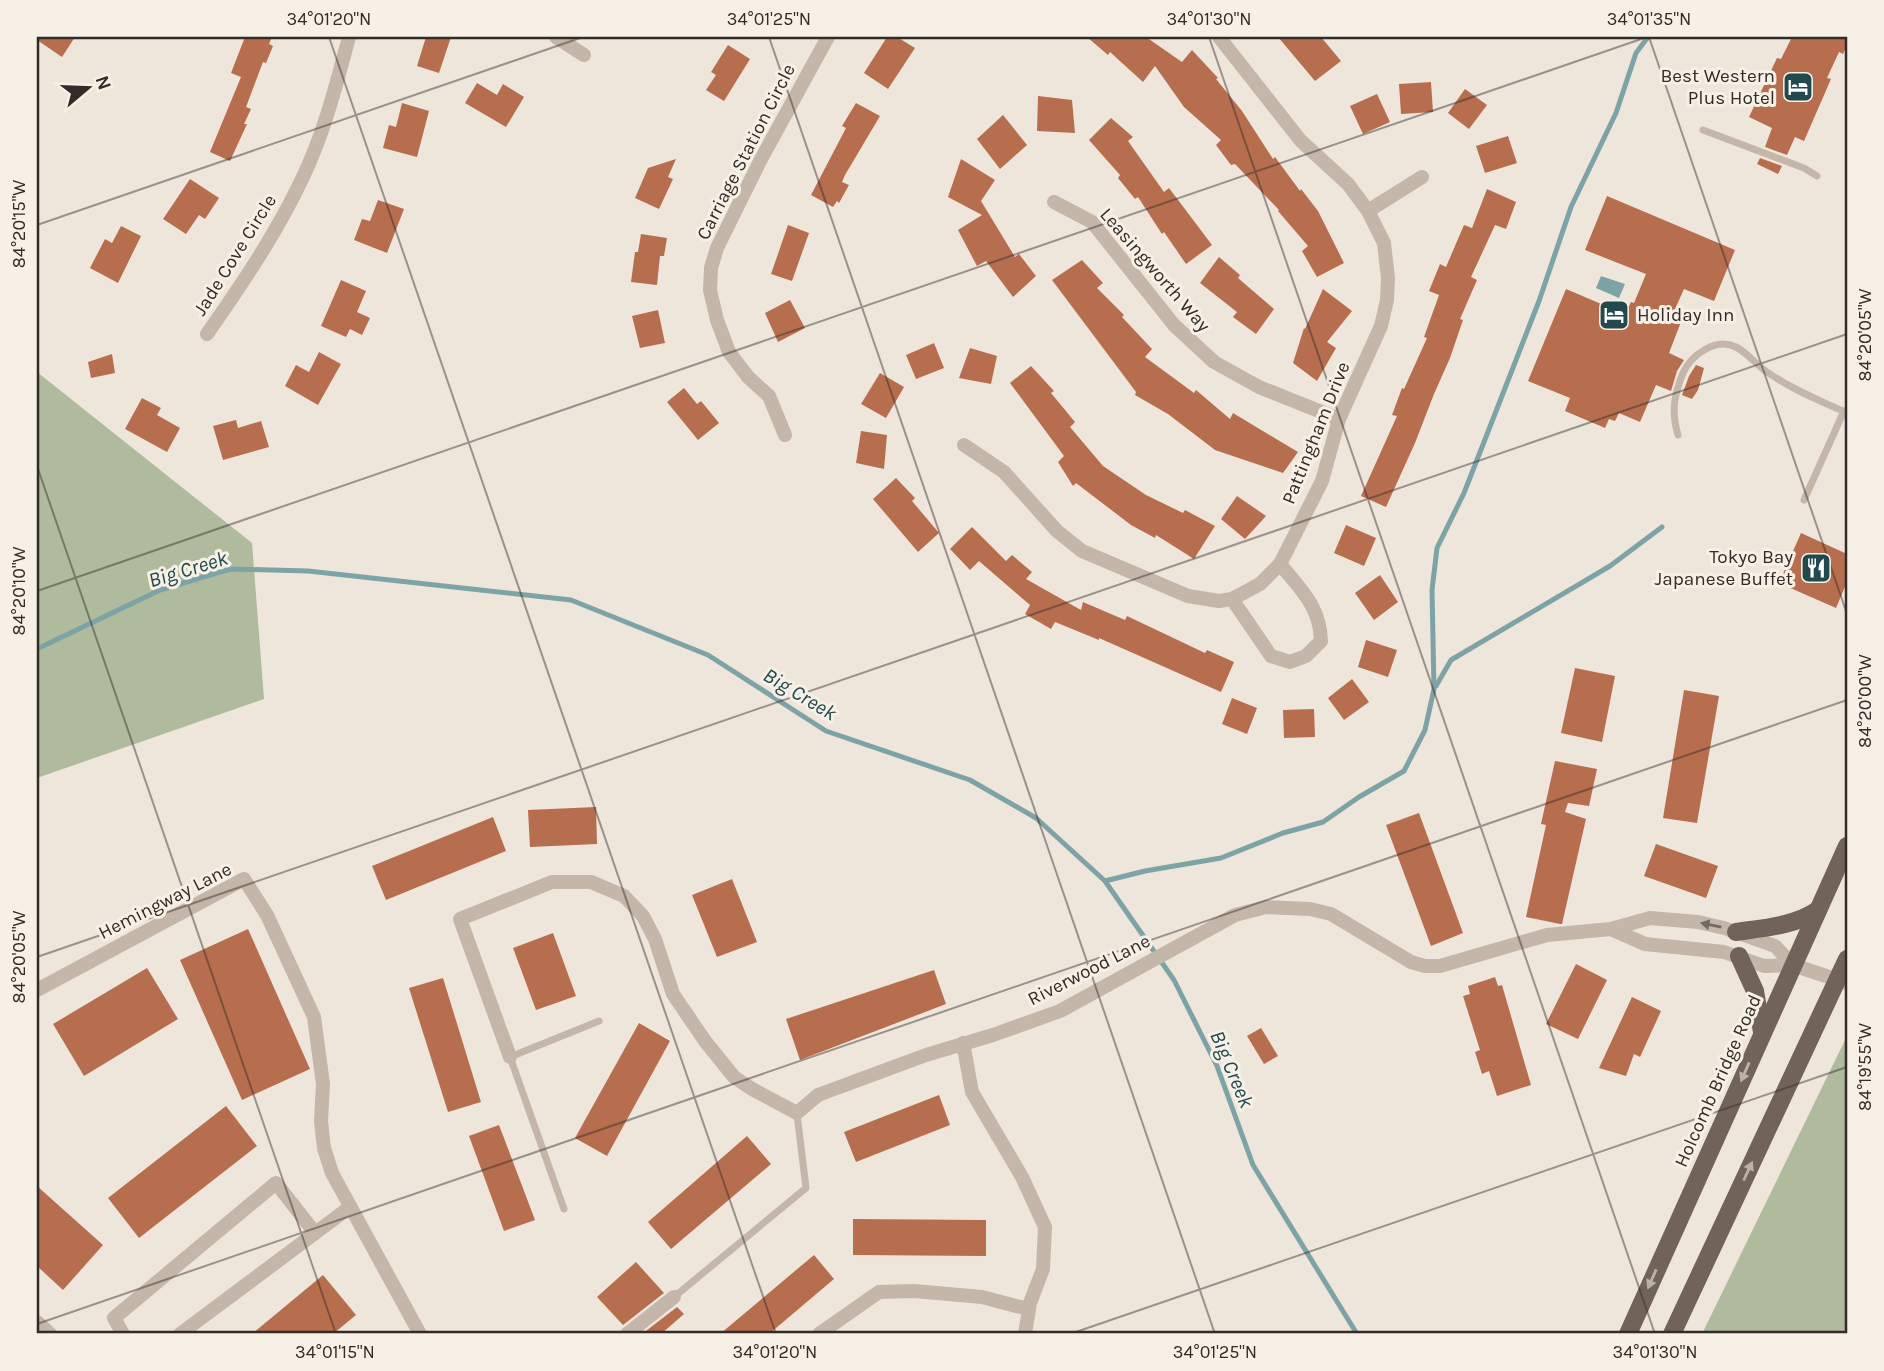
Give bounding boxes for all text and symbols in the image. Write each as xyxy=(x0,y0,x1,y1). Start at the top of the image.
text: 34°01'20"N xyxy=(287,8,371,30)
text: 34°01'25"N xyxy=(727,8,811,30)
text: 34°01'30"N xyxy=(1167,8,1252,30)
text: 34°01'35"N xyxy=(1607,8,1691,30)
north arrow xyxy=(52,52,122,122)
street label: Carriage Station Circle xyxy=(692,60,800,244)
place label: Best Western Plus Hotel xyxy=(1660,65,1775,109)
hotel icon: Best Western Plus Hotel xyxy=(1781,70,1815,104)
text: N xyxy=(91,73,116,93)
text: 84°20'15"W xyxy=(8,180,30,268)
street label: Jade Cove Circle xyxy=(189,190,281,320)
street label: Leasingworth Way xyxy=(1095,204,1215,336)
text: 84°20'05"W xyxy=(1854,288,1876,382)
hotel icon: Holiday Inn xyxy=(1597,298,1631,332)
place label: Holiday Inn xyxy=(1637,304,1734,326)
street label: Pattingham Drive xyxy=(1277,359,1355,507)
text: 84°20'10"W xyxy=(8,546,30,636)
water label: Big Creek xyxy=(146,546,231,592)
place label: Tokyo Bay Japanese Buffet xyxy=(1655,546,1793,590)
restaurant icon: Tokyo Bay Japanese Buffet xyxy=(1799,551,1833,585)
text: 84°20'00"W xyxy=(1854,654,1876,748)
water label: Big Creek xyxy=(759,663,841,725)
street label: Hemingway Lane xyxy=(95,858,235,944)
text: 84°20'05"W xyxy=(8,910,30,1004)
one-way arrow xyxy=(1700,919,1722,930)
street label: Riverwood Lane xyxy=(1024,930,1154,1010)
street label: Holcomb Bridge Road xyxy=(1670,991,1766,1171)
text: 84°19'55"W xyxy=(1854,1023,1876,1111)
water label: Big Creek xyxy=(1205,1027,1259,1111)
one-way arrow xyxy=(1739,1061,1750,1082)
one-way arrow xyxy=(1743,1161,1754,1181)
one-way arrow xyxy=(1646,1269,1657,1290)
text: 34°01'15"N xyxy=(295,1341,375,1363)
text: 34°01'20"N xyxy=(733,1341,817,1363)
text: 34°01'25"N xyxy=(1173,1341,1257,1363)
text: 34°01'30"N xyxy=(1613,1341,1698,1363)

